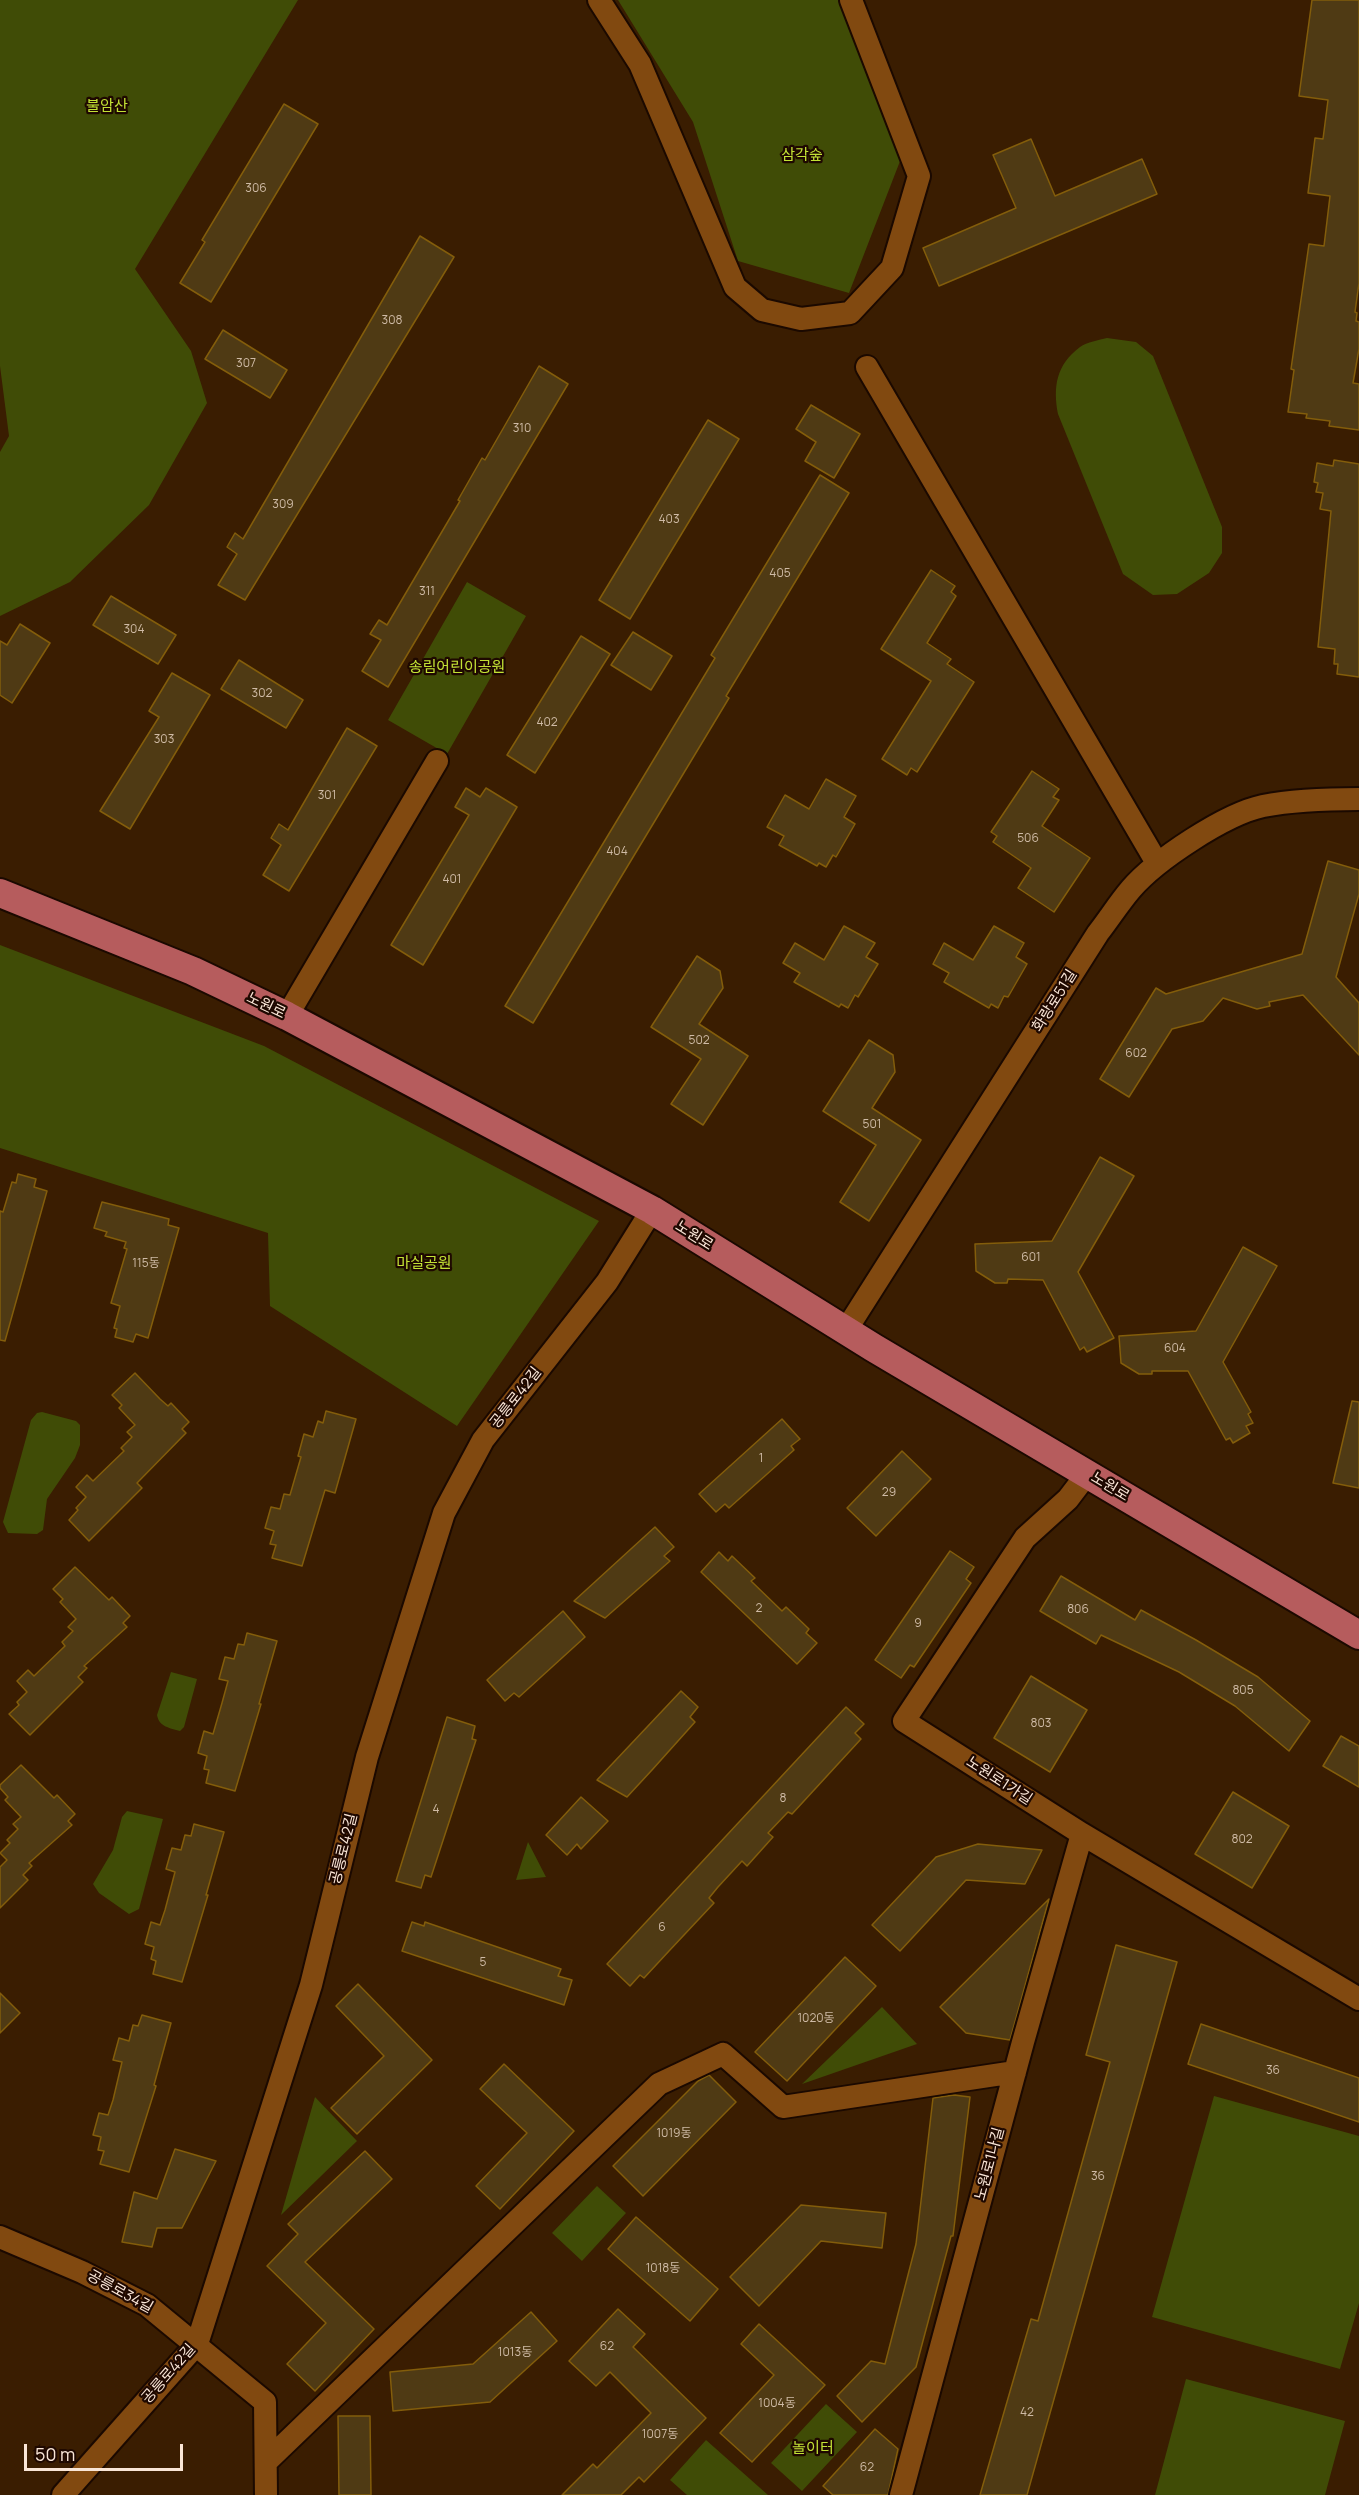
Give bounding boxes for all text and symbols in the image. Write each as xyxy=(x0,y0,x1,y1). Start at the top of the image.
park label: 불암산 xyxy=(86,98,128,116)
park label: 삼각숲 xyxy=(781,147,823,165)
house number: 306 xyxy=(245,182,267,196)
house number: 308 xyxy=(382,314,402,328)
house number: 307 xyxy=(236,357,256,371)
house number: 310 xyxy=(513,422,531,436)
house number: 309 xyxy=(272,498,294,512)
house number: 403 xyxy=(658,513,680,527)
house number: 405 xyxy=(769,567,791,581)
house number: 311 xyxy=(419,585,435,599)
house number: 304 xyxy=(123,623,145,637)
park label: 송림어린이공원 xyxy=(409,659,505,677)
house number: 302 xyxy=(252,687,272,701)
house number: 402 xyxy=(536,716,558,730)
house number: 303 xyxy=(154,733,174,747)
house number: 301 xyxy=(318,789,336,803)
house number: 506 xyxy=(1017,832,1039,846)
house number: 404 xyxy=(606,845,628,859)
house number: 401 xyxy=(442,873,462,887)
street label: 화랑로51길 xyxy=(1029,967,1081,1035)
street label: 노원로 xyxy=(243,989,289,1023)
house number: 502 xyxy=(688,1034,710,1048)
house number: 602 xyxy=(1125,1047,1147,1061)
house number: 501 xyxy=(863,1118,881,1132)
street label: 노원로 xyxy=(672,1217,716,1255)
house number: 601 xyxy=(1021,1251,1041,1265)
park label: 마실공원 xyxy=(396,1255,452,1273)
house number: 115동 xyxy=(132,1257,160,1271)
house number: 604 xyxy=(1164,1342,1186,1356)
street label: 공릉로42길 xyxy=(487,1364,545,1432)
house number: 1 xyxy=(759,1452,763,1466)
street label: 노원로 xyxy=(1088,1469,1132,1505)
house number: 29 xyxy=(882,1486,896,1500)
house number: 2 xyxy=(756,1602,762,1616)
house number: 806 xyxy=(1067,1603,1089,1617)
house number: 9 xyxy=(914,1617,922,1631)
house number: 805 xyxy=(1232,1684,1254,1698)
house number: 803 xyxy=(1031,1717,1051,1731)
street label: 노원로1가길 xyxy=(963,1753,1035,1809)
house number: 8 xyxy=(780,1792,786,1806)
house number: 4 xyxy=(432,1803,440,1817)
street label: 공릉로42길 xyxy=(326,1812,362,1886)
house number: 802 xyxy=(1231,1833,1253,1847)
house number: 6 xyxy=(658,1921,666,1935)
house number: 5 xyxy=(480,1956,486,1970)
house number: 1020동 xyxy=(797,2012,835,2026)
house number: 36 xyxy=(1266,2064,1280,2078)
street label: 노원로1나길 xyxy=(972,2126,1008,2202)
house number: 1019동 xyxy=(656,2127,692,2141)
house number: 36 xyxy=(1091,2170,1105,2184)
house number: 1018동 xyxy=(646,2262,680,2276)
street label: 공릉로34길 xyxy=(84,2267,156,2317)
house number: 62 xyxy=(600,2340,614,2354)
street label: 공릉로42길 xyxy=(138,2341,200,2407)
house number: 1013동 xyxy=(498,2346,532,2360)
house number: 1004동 xyxy=(758,2397,796,2411)
house number: 42 xyxy=(1020,2406,1034,2420)
house number: 1007동 xyxy=(642,2428,678,2442)
scale bar xyxy=(27,2432,186,2470)
park label: 놀이터 xyxy=(792,2440,834,2458)
text: 50 m xyxy=(35,2442,75,2466)
house number: 62 xyxy=(860,2461,874,2475)

